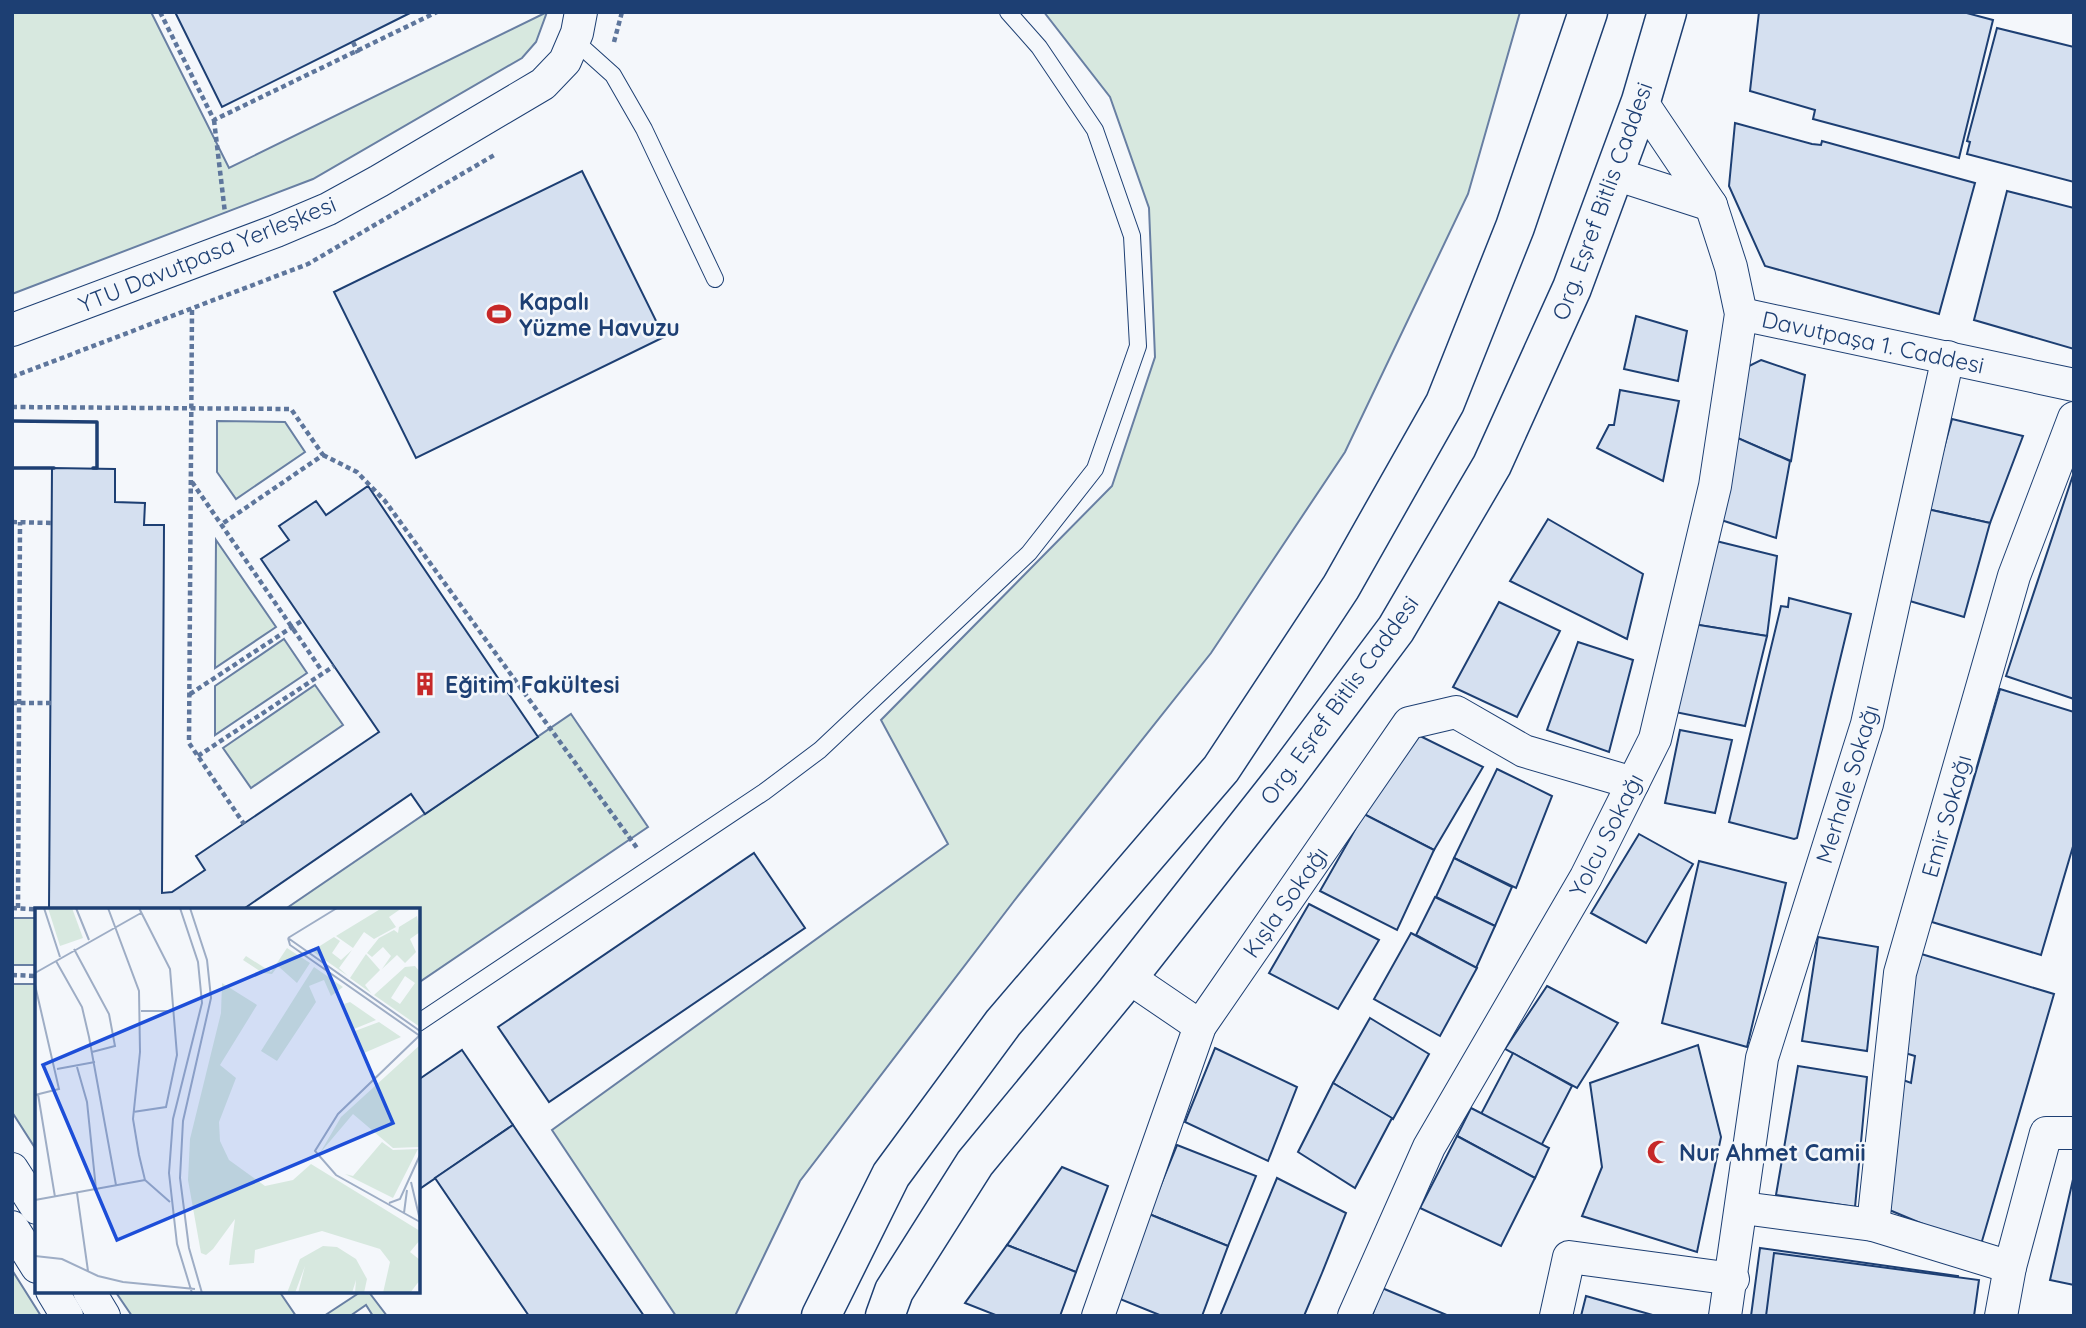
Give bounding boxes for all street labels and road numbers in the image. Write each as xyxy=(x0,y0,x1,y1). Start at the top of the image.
street label: Org. Eşref Bitlis Caddesi xyxy=(1545,78,1659,324)
street label: YTU Davutpasa Yerleşkesi xyxy=(74,189,340,319)
street label: Davutpaşa 1. Caddesi xyxy=(1759,304,1987,380)
street label: Org. Eşref Bitlis Caddesi xyxy=(1253,590,1425,810)
street label: Merhale Sokağı xyxy=(1809,701,1885,867)
street label: Emir Sokağı xyxy=(1915,751,1977,881)
street label: Yolcu Sokağı xyxy=(1563,769,1649,901)
street label: Kışla Sokağı xyxy=(1236,841,1334,963)

